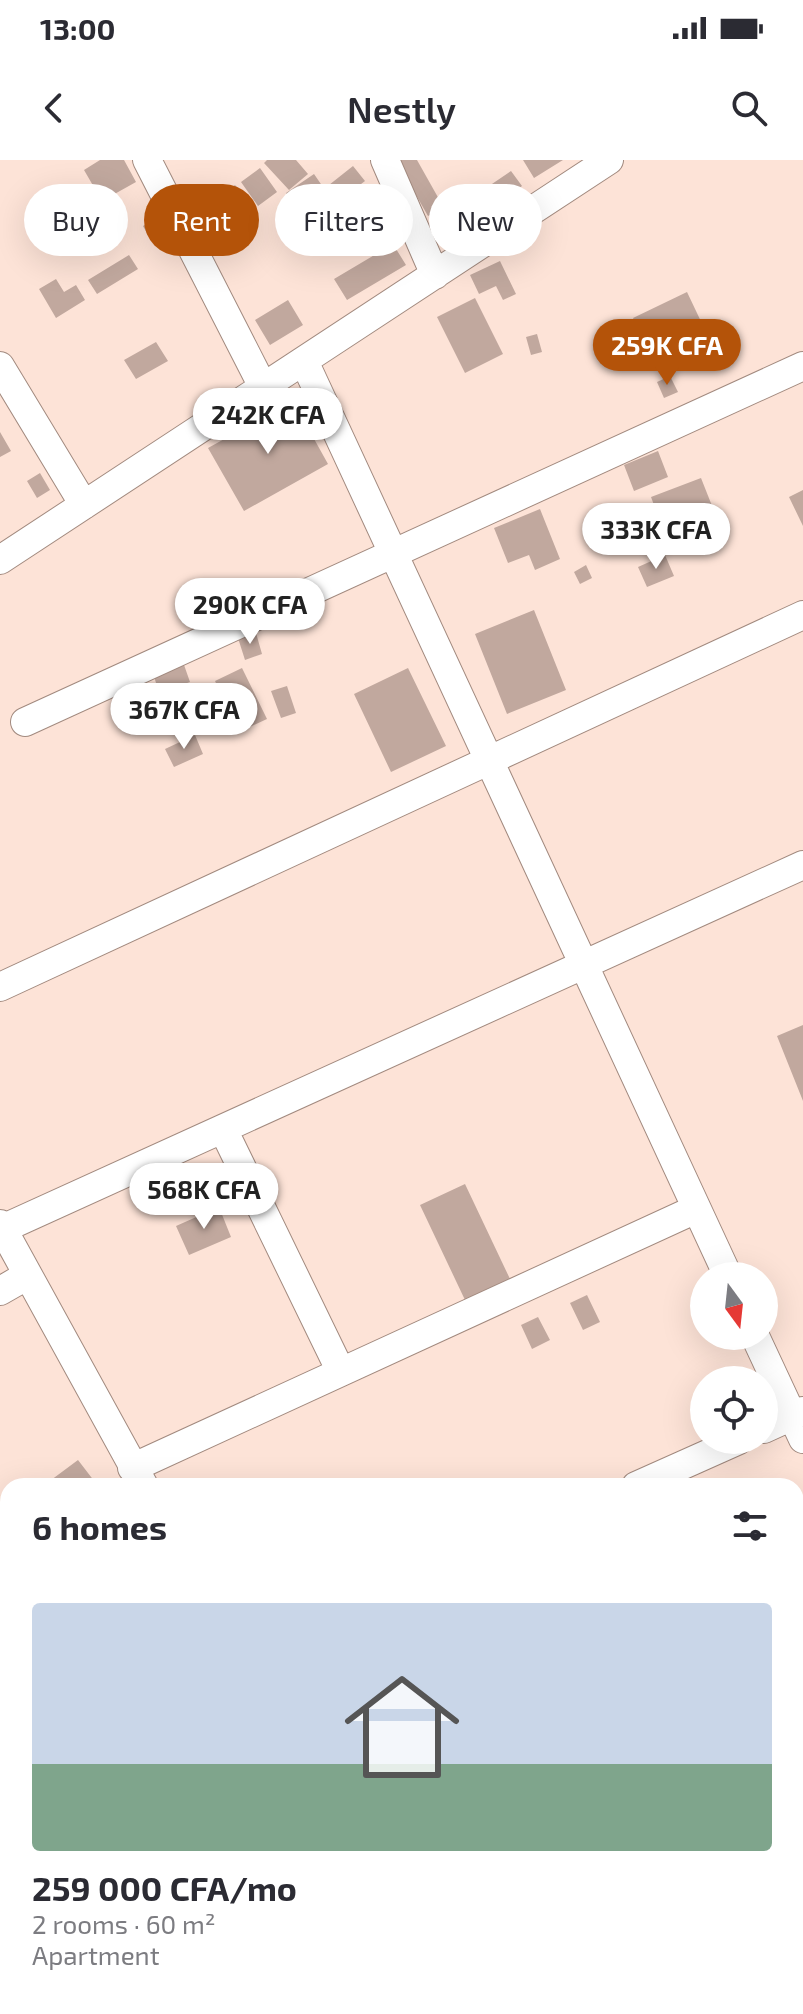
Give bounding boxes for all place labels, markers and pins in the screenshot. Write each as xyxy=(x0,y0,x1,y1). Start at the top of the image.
pin: 259K CFA xyxy=(584,319,750,387)
pin: 242K CFA xyxy=(185,388,351,456)
pin: 333K CFA xyxy=(573,503,739,571)
pin: 290K CFA xyxy=(167,578,333,646)
pin: 367K CFA xyxy=(101,683,267,751)
pin: 568K CFA xyxy=(121,1163,287,1231)

